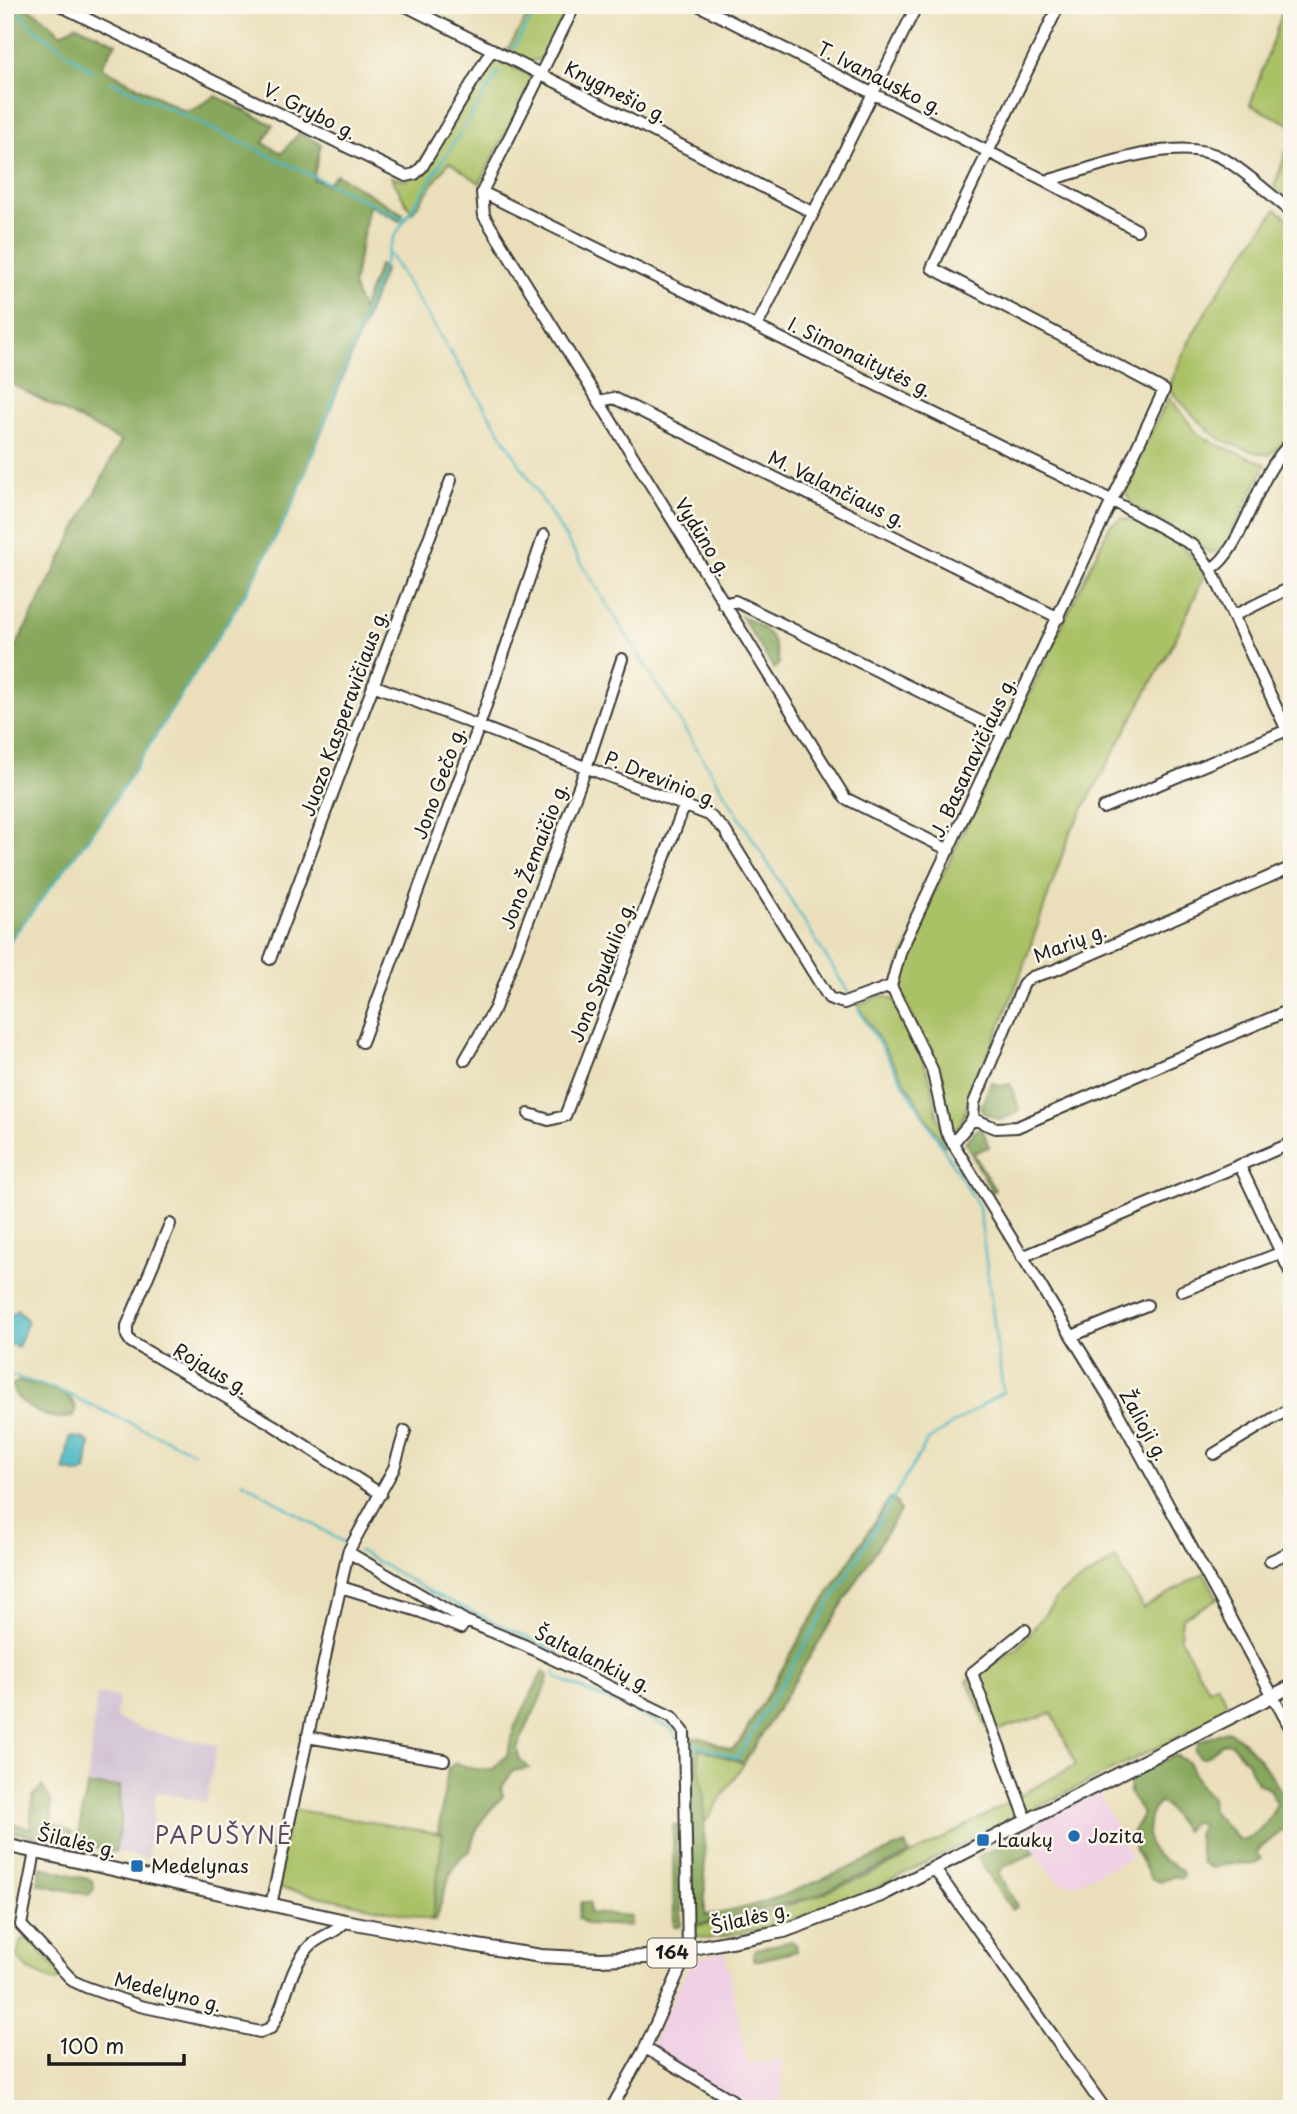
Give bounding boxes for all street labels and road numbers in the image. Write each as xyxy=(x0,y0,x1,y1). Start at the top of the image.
street label: T. Ivanausko g. xyxy=(813,33,948,121)
street label: Knygnešio g. xyxy=(560,53,673,129)
street label: V. Grybo g. xyxy=(259,75,362,146)
street label: I. Simonaitytės g. xyxy=(784,309,937,403)
street label: M. Valančiaus g. xyxy=(764,443,911,534)
street label: Vydūno g. xyxy=(669,492,739,581)
street label: Juozo Kasperavičiaus g. xyxy=(293,606,393,820)
street label: J. Basanavičiaus g. xyxy=(923,672,1022,841)
street label: Jono Gečo g. xyxy=(405,722,471,843)
street label: P. Drevinio g. xyxy=(601,743,722,813)
street label: Jono Žemaičio g. xyxy=(492,778,574,933)
street label: Jono Spudulio g. xyxy=(561,897,641,1046)
street label: Marių g. xyxy=(1029,915,1110,969)
street label: Rojaus g. xyxy=(168,1335,255,1401)
street label: Žalioji g. xyxy=(1114,1383,1176,1466)
street label: Šaltalankių g. xyxy=(530,1618,656,1698)
street label: Šilalės g. xyxy=(35,1818,120,1864)
street label: Šilalės g. xyxy=(707,1894,792,1940)
road number: 164 xyxy=(648,1938,696,1968)
street label: Medelyno g. xyxy=(112,1964,225,2018)

